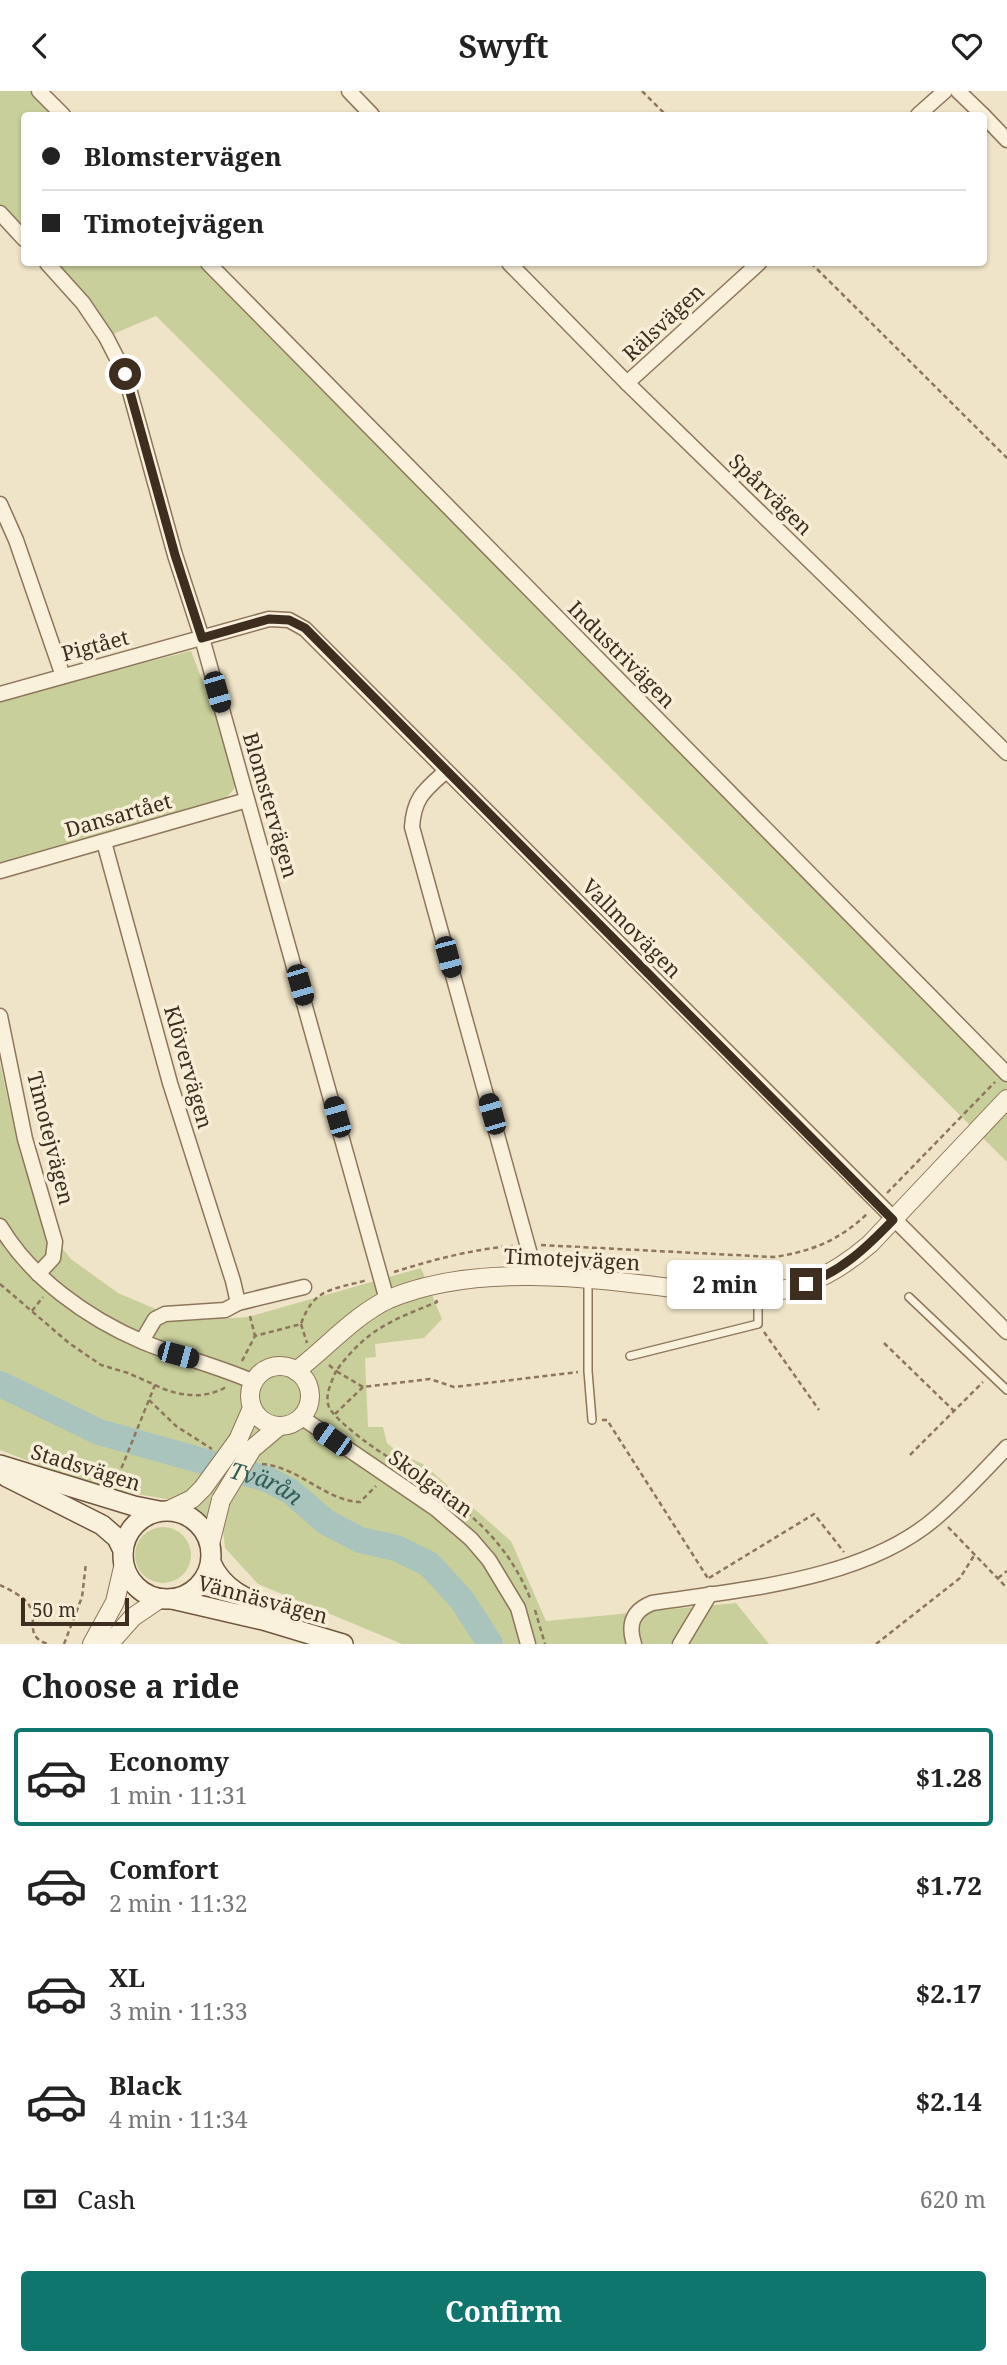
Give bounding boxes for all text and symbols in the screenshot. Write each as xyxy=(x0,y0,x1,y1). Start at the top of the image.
text: Swyft xyxy=(458,24,549,67)
icon: back xyxy=(21,27,59,65)
icon: heart xyxy=(948,27,986,65)
text: Blomstervägen xyxy=(84,138,282,174)
text: Timotejvägen xyxy=(84,205,264,241)
street label: Rälsvägen xyxy=(616,277,710,367)
route start xyxy=(109,358,141,390)
street label: Spårvägen xyxy=(723,447,819,541)
street label: Industrivägen xyxy=(562,594,682,714)
street label: Pigtået xyxy=(58,623,132,667)
car xyxy=(202,669,233,715)
street label: Blomstervägen xyxy=(237,729,305,881)
street label: Dansartået xyxy=(61,786,175,844)
street label: Vallmovägen xyxy=(576,872,688,984)
car xyxy=(433,934,464,980)
car xyxy=(285,962,316,1008)
street label: Klövervägen xyxy=(158,1002,220,1132)
street label: Timotejvägen xyxy=(21,1068,81,1208)
car xyxy=(477,1091,508,1137)
car xyxy=(322,1094,353,1140)
street label: Timotejvägen xyxy=(503,1241,641,1277)
callout: 2 min xyxy=(666,1259,782,1309)
text: 2 min xyxy=(692,1268,758,1300)
route end xyxy=(790,1268,822,1300)
car xyxy=(155,1339,202,1371)
car xyxy=(309,1418,356,1460)
street label: Stadsvägen xyxy=(28,1437,144,1497)
street label: Skolgatan xyxy=(383,1443,479,1523)
water label: Tvärån xyxy=(226,1453,311,1512)
street label: Vännäsvägen xyxy=(195,1568,331,1630)
scale bar xyxy=(21,1595,130,1627)
text: 50 m xyxy=(32,1597,76,1623)
text: Choose a ride xyxy=(21,1664,240,1707)
text: Economy xyxy=(109,1743,229,1779)
icon: car xyxy=(25,1746,88,1809)
text: $1.28 xyxy=(916,1759,982,1795)
text: 1 min · 11:31 xyxy=(109,1779,247,1811)
text: Comfort xyxy=(109,1851,219,1887)
icon: car xyxy=(25,1854,88,1917)
text: $1.72 xyxy=(916,1867,982,1903)
text: 2 min · 11:32 xyxy=(109,1887,247,1919)
text: XL xyxy=(109,1959,145,1995)
icon: car xyxy=(25,1962,88,2025)
text: $2.17 xyxy=(916,1975,982,2011)
text: 3 min · 11:33 xyxy=(109,1995,247,2027)
text: Black xyxy=(109,2067,182,2103)
icon: car xyxy=(25,2070,88,2133)
text: $2.14 xyxy=(916,2083,982,2119)
text: 4 min · 11:34 xyxy=(109,2103,247,2135)
icon: cash xyxy=(21,2180,59,2218)
text: Cash xyxy=(77,2181,136,2217)
text: 620 m xyxy=(920,2183,986,2215)
button: Confirm xyxy=(21,2271,986,2351)

